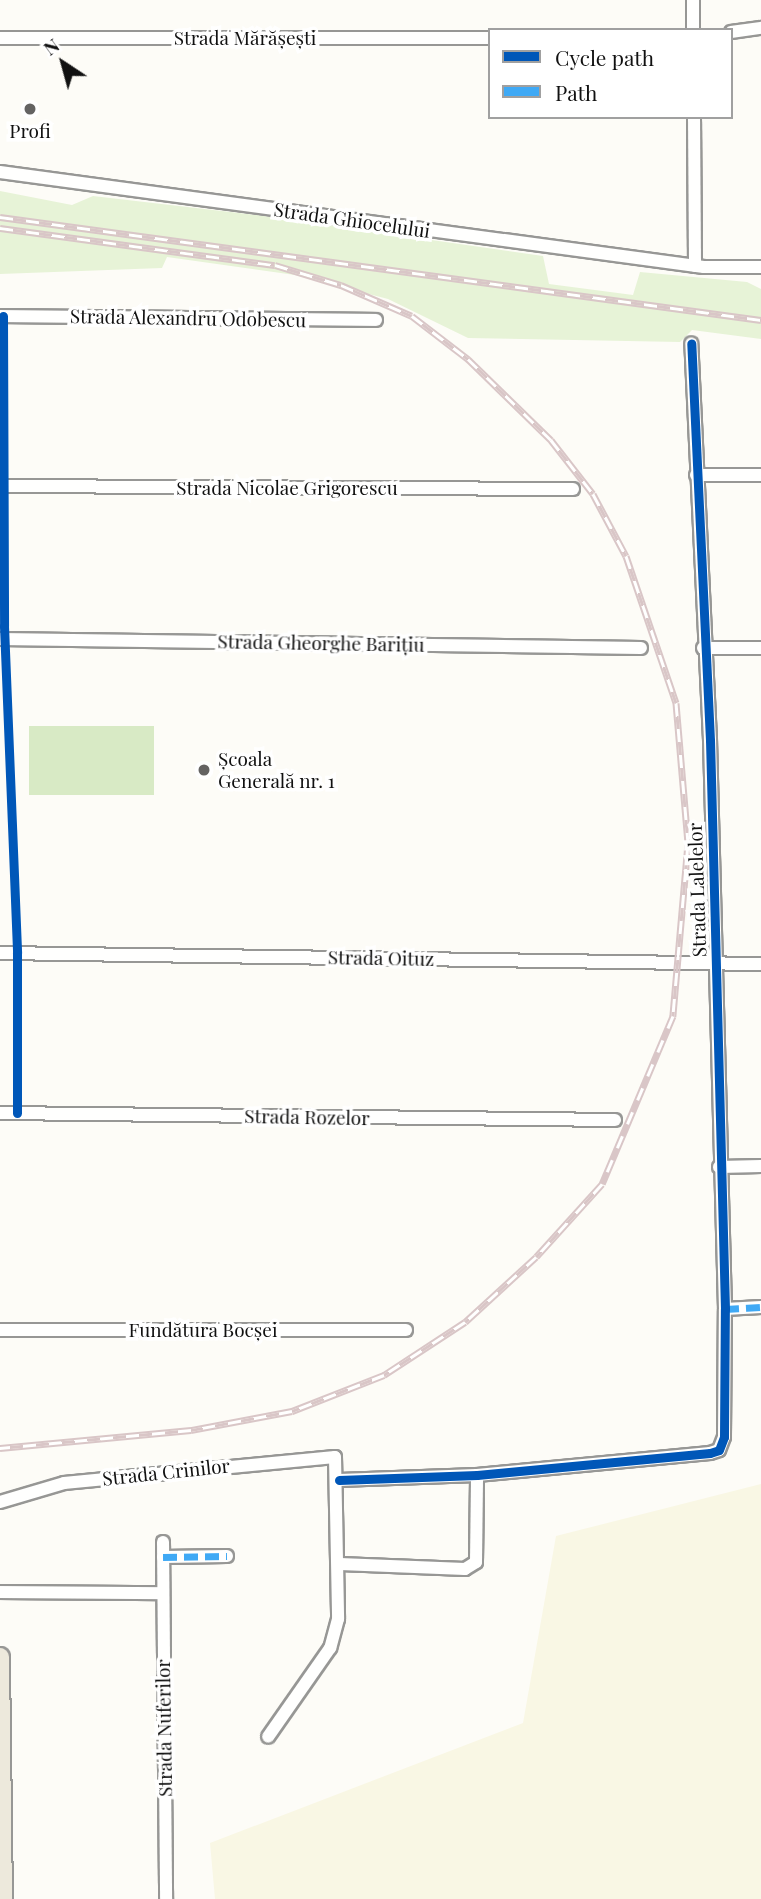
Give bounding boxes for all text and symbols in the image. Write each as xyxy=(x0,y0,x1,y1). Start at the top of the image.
street label: Strada Mărășești xyxy=(174,27,316,49)
north arrow xyxy=(28,28,98,98)
legend xyxy=(488,28,733,119)
text: N xyxy=(37,31,64,61)
text: Cycle path xyxy=(555,43,654,71)
text: Path xyxy=(555,78,597,106)
marker: Profi xyxy=(22,101,38,117)
place label: Profi xyxy=(9,120,51,142)
street label: Strada Ghiocelului xyxy=(272,198,432,242)
street label: Strada Alexandru Odobescu xyxy=(69,305,307,331)
street label: Strada Nicolae Grigorescu xyxy=(176,477,398,499)
street label: Strada Gheorghe Barițiu xyxy=(217,630,425,656)
place label: Școala Generală nr. 1 xyxy=(218,748,335,792)
marker: Școala Generală nr. 1 xyxy=(196,762,212,778)
street label: Strada Lalelelor xyxy=(683,822,711,958)
street label: Strada Oituz xyxy=(328,946,434,970)
street label: Strada Rozelor xyxy=(244,1105,370,1129)
street label: Fundătura Bocșei xyxy=(128,1319,278,1341)
street label: Strada Crinilor xyxy=(101,1454,231,1490)
street label: Strada Nuferilor xyxy=(151,1659,177,1797)

